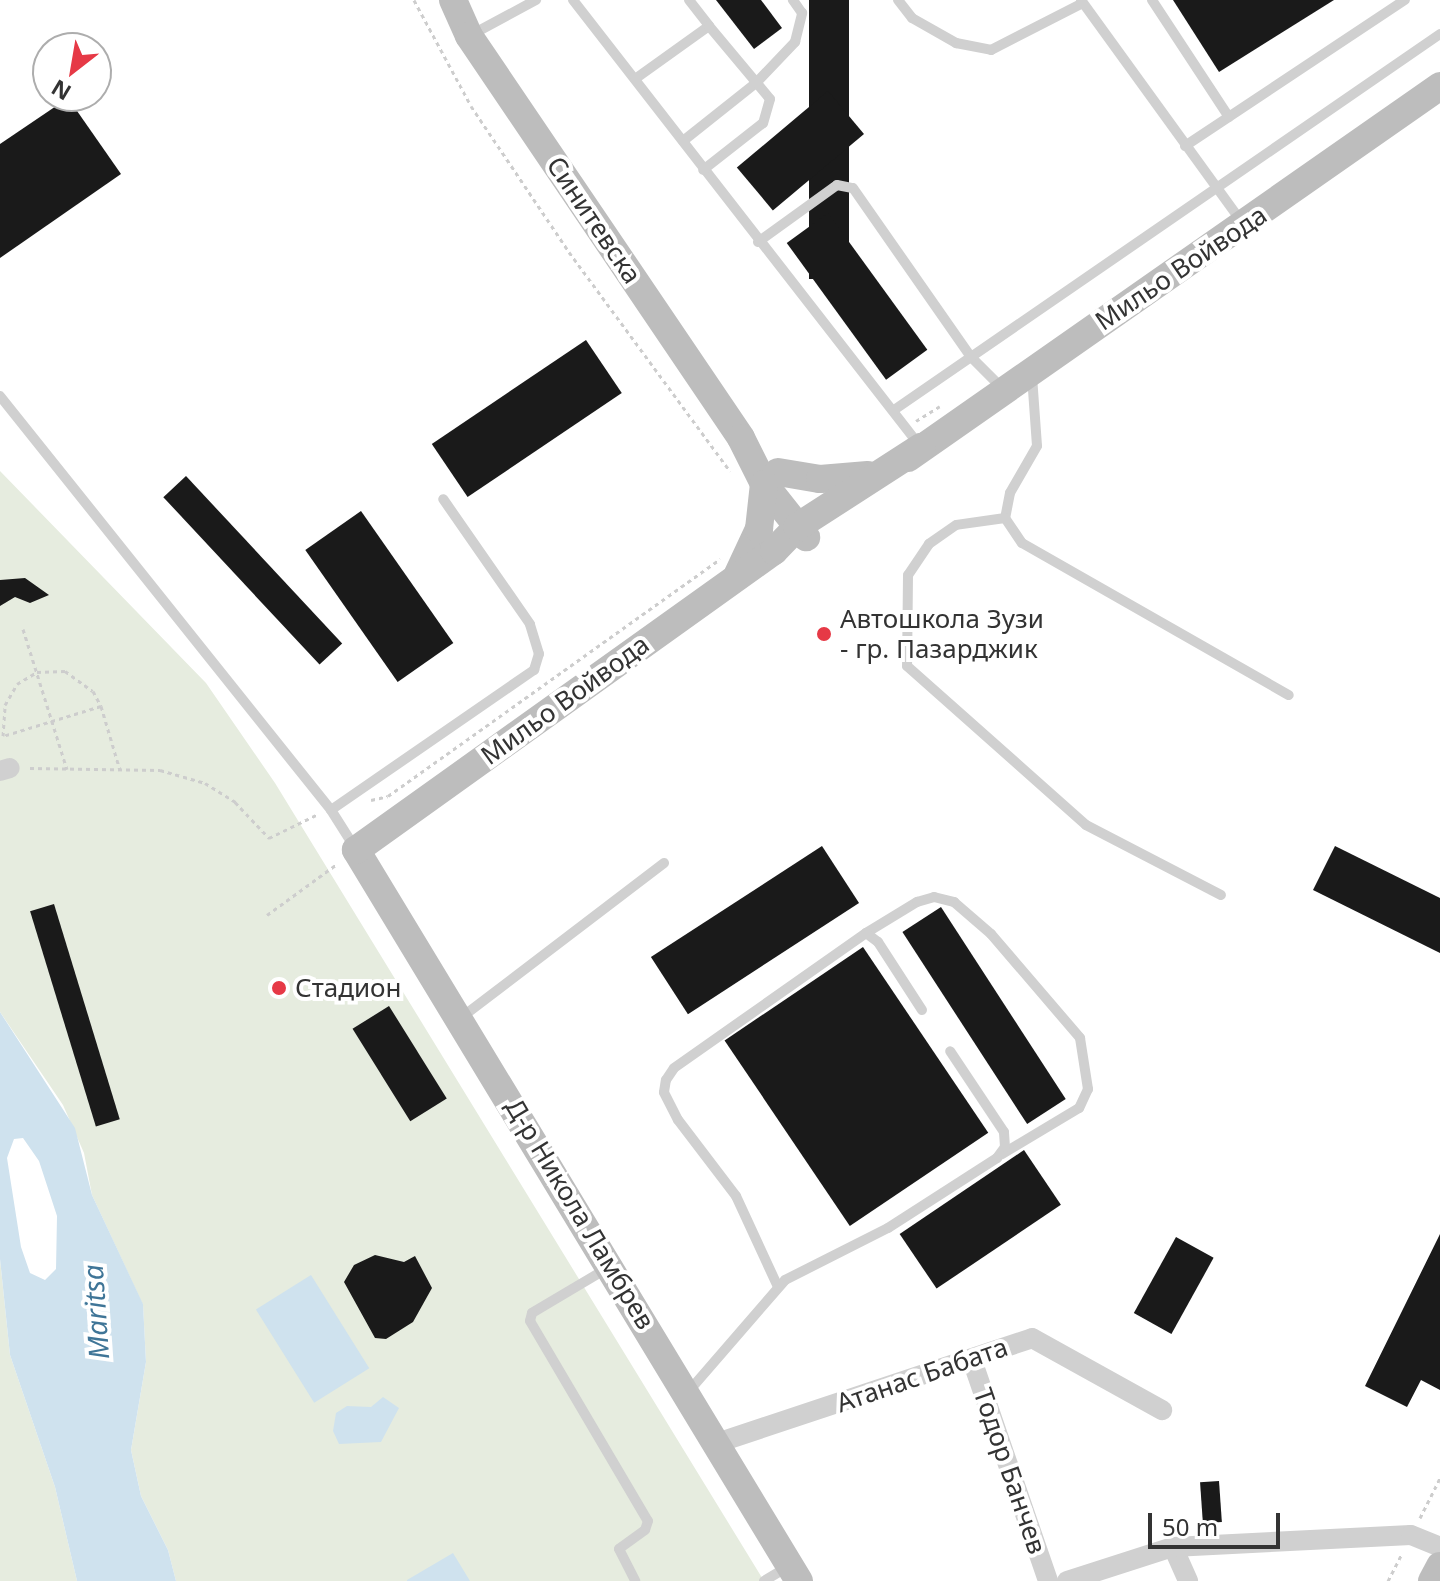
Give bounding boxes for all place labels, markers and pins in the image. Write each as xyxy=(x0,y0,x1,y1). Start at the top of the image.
place label: Автошкола Зузи - гр. Пазарджик xyxy=(840,603,1044,664)
marker: Автошкола Зузи - гр. Пазарджик xyxy=(815,625,833,643)
place label: Стадион xyxy=(295,972,402,1004)
marker: Стадион xyxy=(270,979,288,997)

